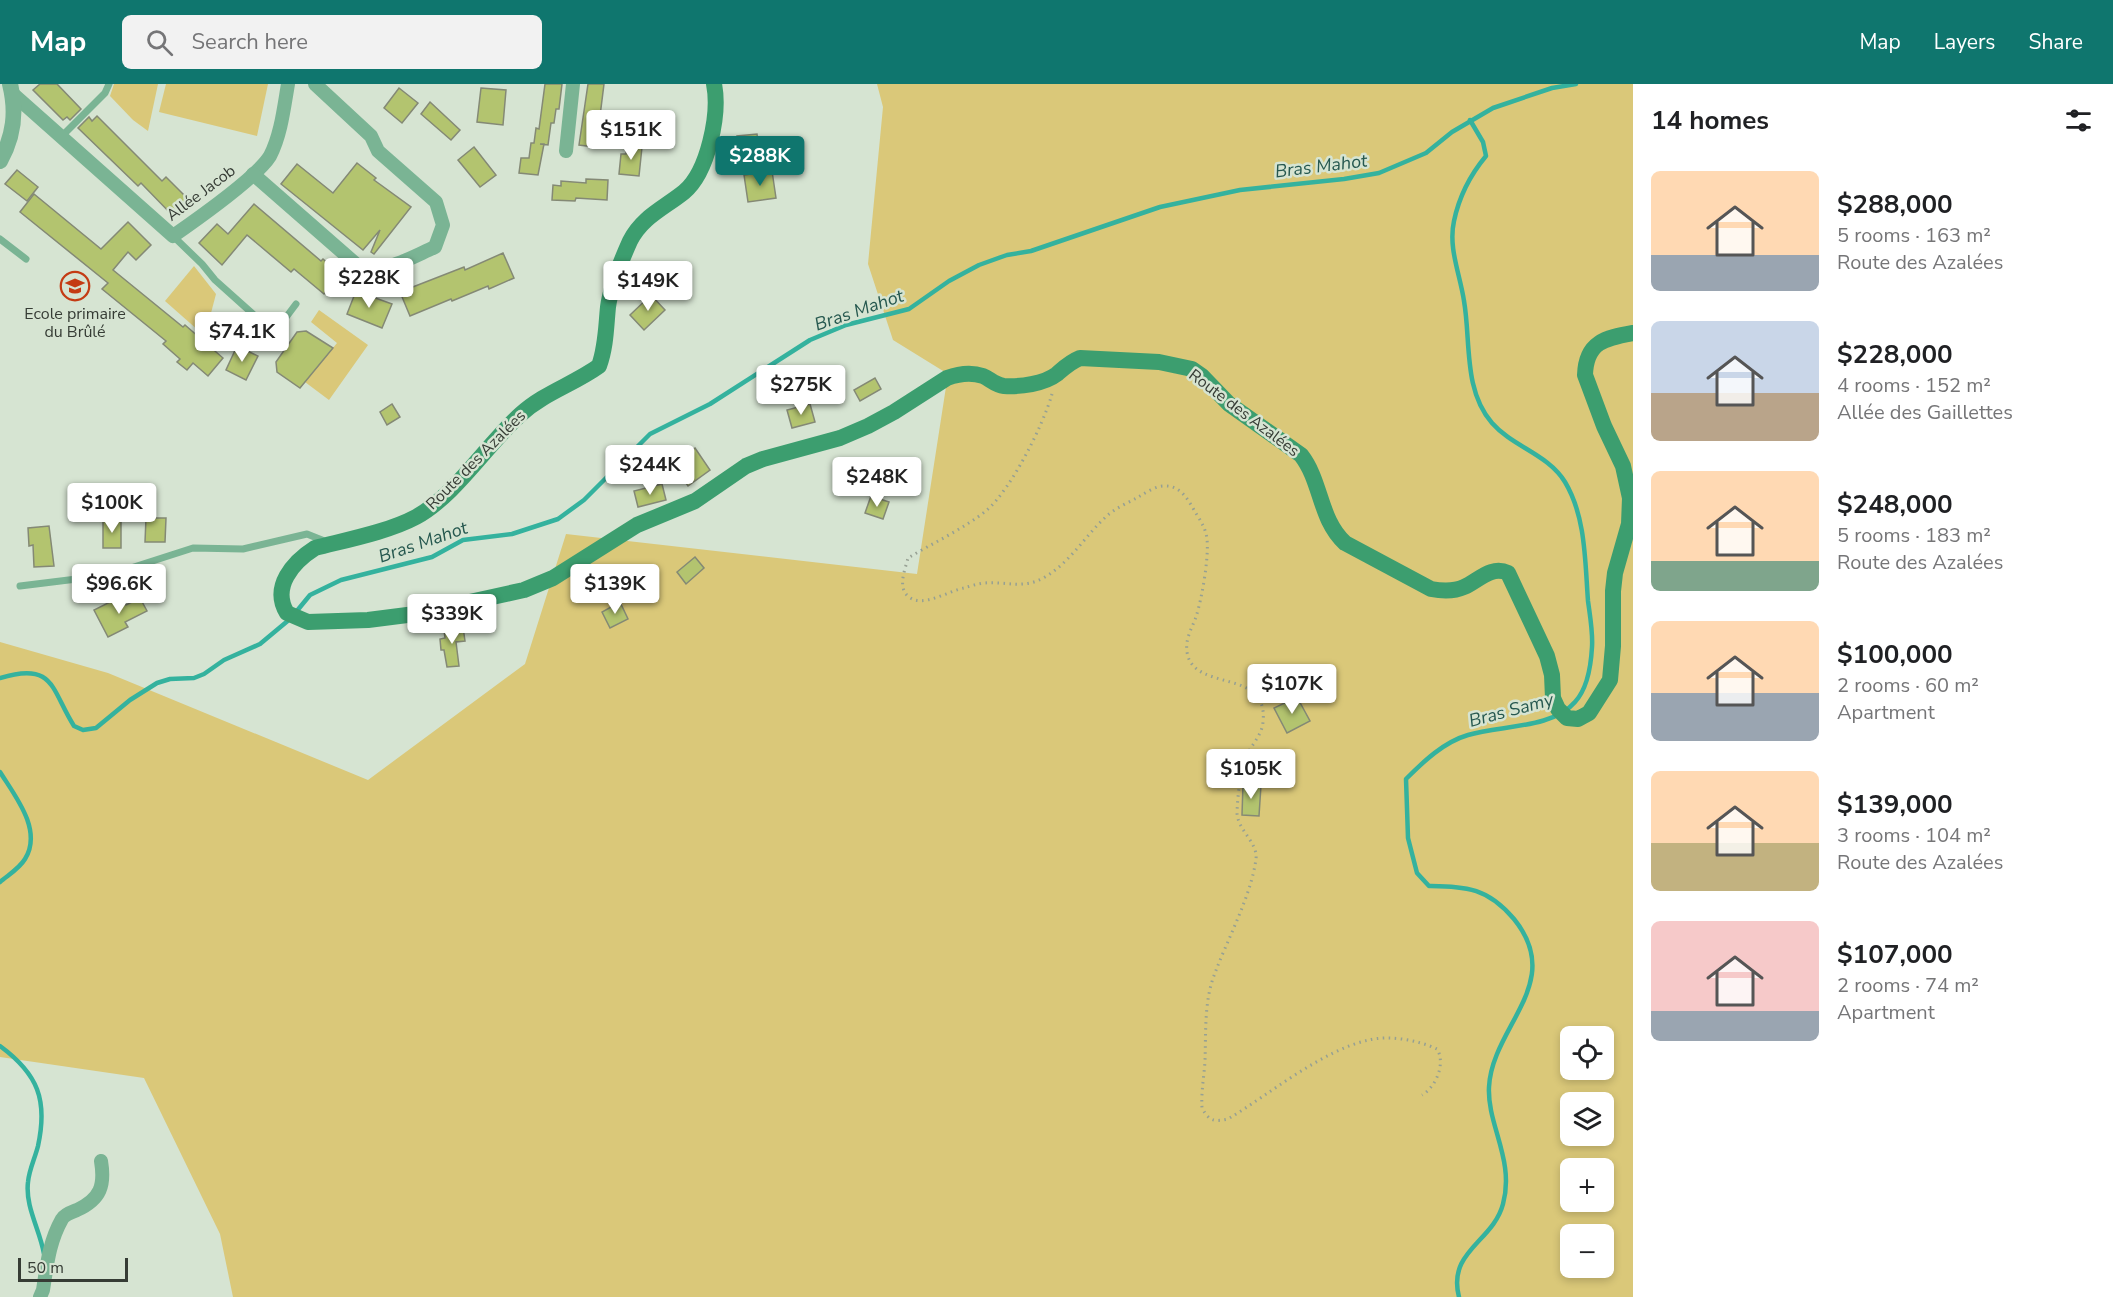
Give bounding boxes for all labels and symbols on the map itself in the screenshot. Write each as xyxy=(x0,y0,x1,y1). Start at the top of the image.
pin: $151K xyxy=(589,110,673,161)
pin: $288K xyxy=(718,136,802,187)
water label: Bras Mahot xyxy=(1274,148,1369,184)
street label: Allée Jacob xyxy=(162,160,240,226)
pin: $228K xyxy=(327,258,411,309)
pin: $149K xyxy=(606,261,690,312)
school or university icon: Ecole primaire du Brûlé xyxy=(59,270,91,302)
water label: Bras Mahot xyxy=(811,283,907,336)
place label: Ecole primaire du Brûlé xyxy=(24,303,126,343)
pin: $74.1K xyxy=(193,312,291,363)
street label: Route des Azalées xyxy=(1184,364,1304,462)
pin: $275K xyxy=(759,365,843,416)
street label: Route des Azalées xyxy=(421,405,531,515)
pin: $244K xyxy=(608,445,692,496)
pin: $248K xyxy=(835,457,919,508)
pin: $100K xyxy=(70,483,154,534)
water label: Bras Mahot xyxy=(375,515,471,568)
pin: $96.6K xyxy=(70,564,168,615)
pin: $139K xyxy=(573,564,657,615)
pin: $339K xyxy=(410,594,494,645)
pin: $107K xyxy=(1250,664,1334,715)
water label: Bras Samy xyxy=(1466,687,1557,733)
pin: $105K xyxy=(1209,749,1293,800)
scale bar xyxy=(18,1255,128,1282)

